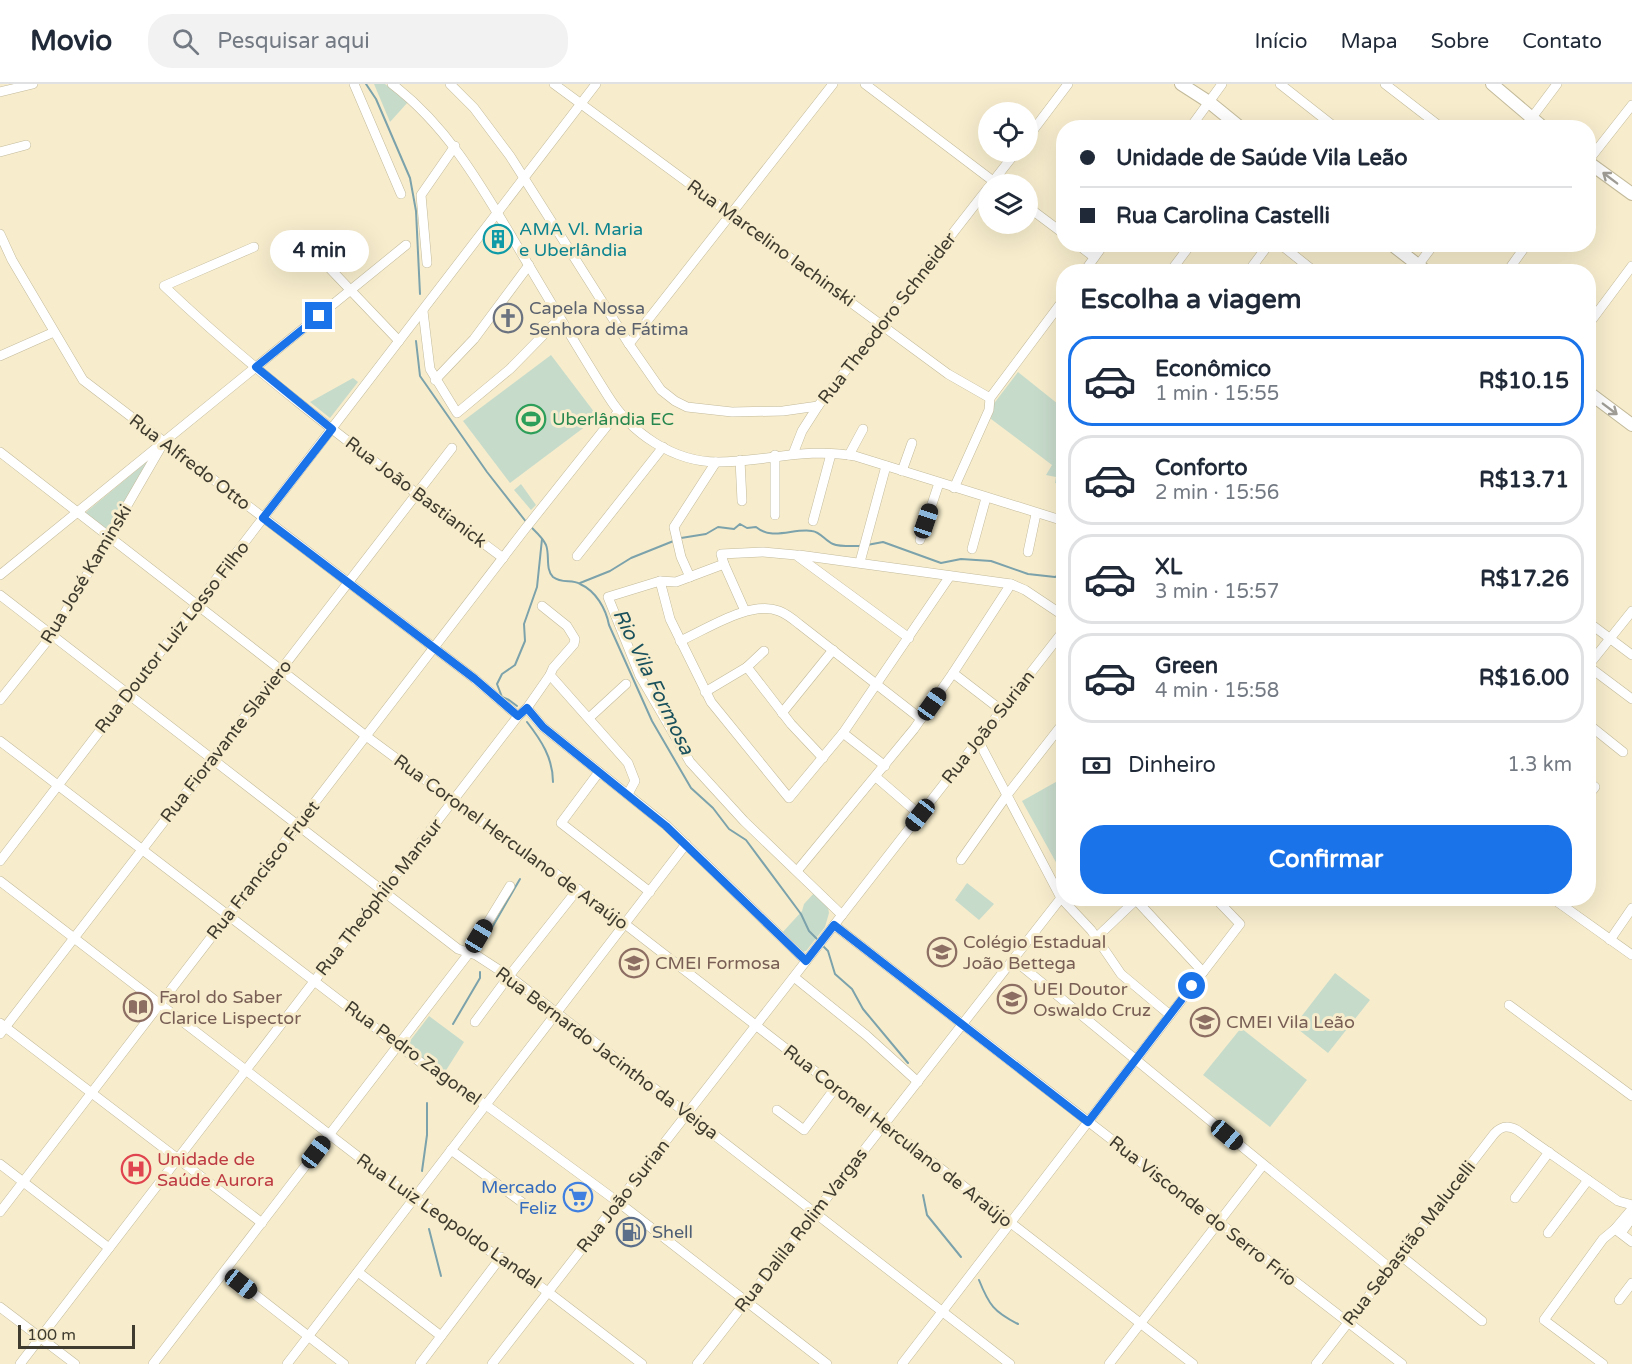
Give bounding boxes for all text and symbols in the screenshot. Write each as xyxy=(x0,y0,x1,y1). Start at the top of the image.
search box xyxy=(148,14,568,68)
text: Movio xyxy=(30,24,112,58)
icon: search xyxy=(169,25,202,58)
text: Pesquisar aqui xyxy=(217,28,370,54)
text: Início xyxy=(1255,29,1307,54)
text: Mapa xyxy=(1340,29,1398,54)
text: Sobre xyxy=(1431,29,1489,54)
text: Contato xyxy=(1522,29,1602,54)
map controls xyxy=(978,102,1038,234)
button: locate xyxy=(978,102,1038,162)
text: Unidade de Saúde Vila Leão xyxy=(1116,145,1408,171)
one-way arrow xyxy=(1603,172,1619,184)
button: layers xyxy=(978,174,1038,234)
street label: Rua Marcelino Iachinski xyxy=(683,175,859,311)
text: Rua Carolina Castelli xyxy=(1116,203,1330,229)
place label: AMA Vl. Maria e Uberlândia xyxy=(519,218,643,261)
building icon: AMA Vl. Maria e Uberlândia xyxy=(482,223,514,255)
street label: Rua Theodoro Schneider xyxy=(813,228,961,408)
callout: 4 min xyxy=(270,229,368,271)
text: 4 min xyxy=(293,239,346,263)
text: Escolha a viagem xyxy=(1080,283,1302,316)
place label: Capela Nossa Senhora de Fátima xyxy=(529,297,689,340)
route end xyxy=(305,302,332,329)
church icon: Capela Nossa Senhora de Fátima xyxy=(492,302,524,334)
icon: car xyxy=(1083,354,1137,408)
text: Econômico xyxy=(1155,356,1271,382)
text: R$10.15 xyxy=(1479,368,1569,394)
text: 1 min · 15:55 xyxy=(1155,382,1279,406)
one-way arrow xyxy=(1602,402,1618,415)
sports icon: Uberlândia EC xyxy=(515,403,547,435)
place label: Uberlândia EC xyxy=(552,408,674,430)
street label: Rua Alfredo Otto xyxy=(125,409,255,515)
street label: Rua João Bastianick xyxy=(341,432,491,552)
icon: car xyxy=(1083,453,1137,507)
text: Conforto xyxy=(1155,455,1248,481)
text: R$13.71 xyxy=(1479,467,1569,493)
text: 2 min · 15:56 xyxy=(1155,481,1279,505)
street label: Rua José Kaminski xyxy=(36,500,136,648)
car xyxy=(912,501,940,541)
street label: Rua Doutor Luiz Losso Filho xyxy=(90,536,254,738)
icon: car xyxy=(1083,552,1137,606)
text: XL xyxy=(1155,554,1182,580)
text: R$17.26 xyxy=(1480,566,1569,592)
text: 3 min · 15:57 xyxy=(1155,580,1279,604)
water label: Rio Vila Formosa xyxy=(607,605,699,759)
icon: car xyxy=(1083,651,1137,705)
text: Green xyxy=(1155,653,1218,679)
street label: Rua Fioravante Slaviero xyxy=(156,655,296,827)
text: R$16.00 xyxy=(1479,665,1569,691)
street label: Rua João Surian xyxy=(937,666,1039,788)
text: 4 min · 15:58 xyxy=(1155,679,1279,703)
car xyxy=(914,684,950,724)
street label: Rua Coronel Herculano de Araújo xyxy=(389,749,633,935)
icon: cash xyxy=(1080,749,1113,782)
text: Dinheiro xyxy=(1128,752,1216,778)
text: 1.3 km xyxy=(1507,753,1572,777)
car xyxy=(902,795,938,835)
street label: Rua Francisco Fruet xyxy=(202,796,324,944)
street label: Rua Theóphilo Mansur xyxy=(311,814,447,980)
button: Confirmar xyxy=(1080,825,1572,894)
car xyxy=(462,916,496,956)
place label: Colégio Estadual João Bettega xyxy=(963,931,1106,974)
school or university icon: Colégio Estadual João Bettega xyxy=(926,936,958,968)
school or university icon: CMEI Formosa xyxy=(618,947,650,979)
place label: CMEI Formosa xyxy=(655,952,780,974)
street label: Rua Bernardo Jacintho da Veiga xyxy=(491,962,723,1144)
route start xyxy=(1178,972,1205,999)
place label: UEI Doutor Oswaldo Cruz xyxy=(1033,978,1151,1021)
school or university icon: UEI Doutor Oswaldo Cruz xyxy=(996,983,1028,1015)
place label: Farol do Saber Clarice Lispector xyxy=(159,986,301,1029)
library icon: Farol do Saber Clarice Lispector xyxy=(122,991,154,1023)
street label: Rua Pedro Zagonel xyxy=(340,996,486,1110)
school or university icon: CMEI Vila Leão xyxy=(1189,1006,1221,1038)
place label: CMEI Vila Leão xyxy=(1226,1011,1355,1033)
street label: Rua Coronel Herculano de Araújo xyxy=(779,1040,1017,1232)
car xyxy=(1207,1117,1247,1153)
street label: Rua Visconde do Serro Frio xyxy=(1105,1131,1301,1291)
car xyxy=(298,1132,334,1172)
street label: Rua João Surian xyxy=(572,1135,674,1257)
street label: Rua Dalila Rolim Vargas xyxy=(730,1143,872,1317)
place label: Unidade de Saúde Aurora xyxy=(157,1148,274,1191)
street label: Rua Luiz Leopoldo Landal xyxy=(352,1149,546,1293)
hospital icon: Unidade de Saúde Aurora xyxy=(120,1153,152,1185)
street label: Rua Sebastião Malucelli xyxy=(1338,1156,1480,1330)
place label: Mercado Feliz xyxy=(481,1176,557,1219)
supermarket icon: Mercado Feliz xyxy=(562,1181,594,1213)
fuel station icon: Shell xyxy=(615,1216,647,1248)
place label: Shell xyxy=(652,1221,693,1243)
car xyxy=(221,1266,261,1302)
scale bar xyxy=(18,1322,135,1350)
text: 100 m xyxy=(27,1325,76,1345)

